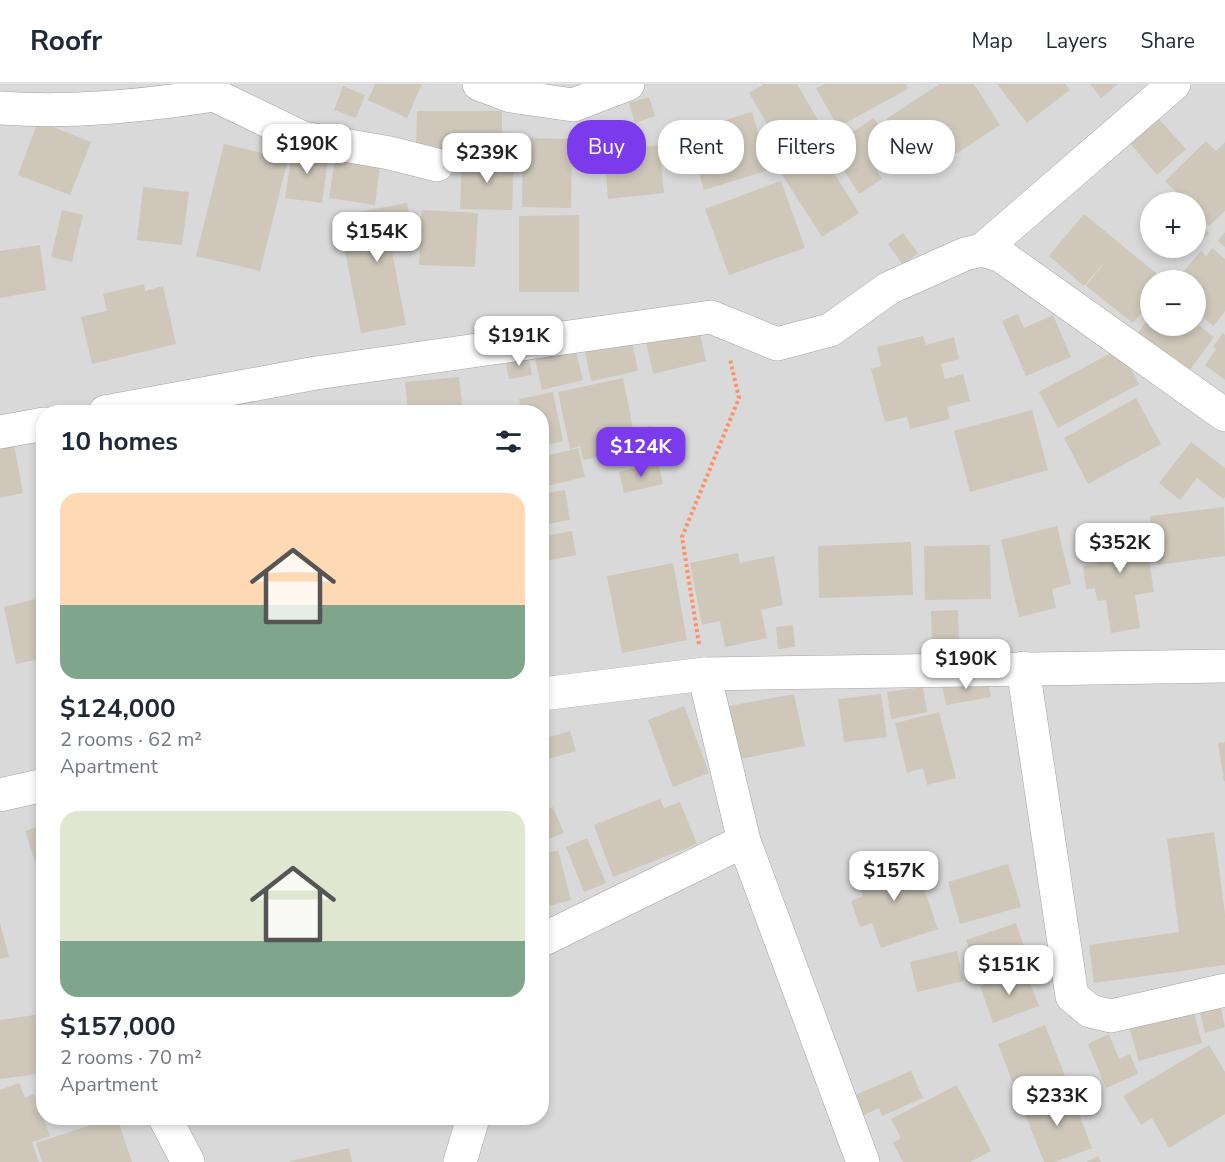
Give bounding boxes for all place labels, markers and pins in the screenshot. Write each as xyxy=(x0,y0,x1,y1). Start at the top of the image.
pin: $190K xyxy=(265,124,349,175)
pin: $239K xyxy=(445,133,529,184)
pin: $154K xyxy=(335,212,419,263)
pin: $191K xyxy=(477,316,561,367)
pin: $124K xyxy=(599,427,683,478)
pin: $352K xyxy=(1078,523,1162,574)
pin: $190K xyxy=(924,639,1008,690)
pin: $157K xyxy=(852,851,936,902)
pin: $151K xyxy=(967,945,1051,996)
pin: $233K xyxy=(1015,1076,1099,1127)

